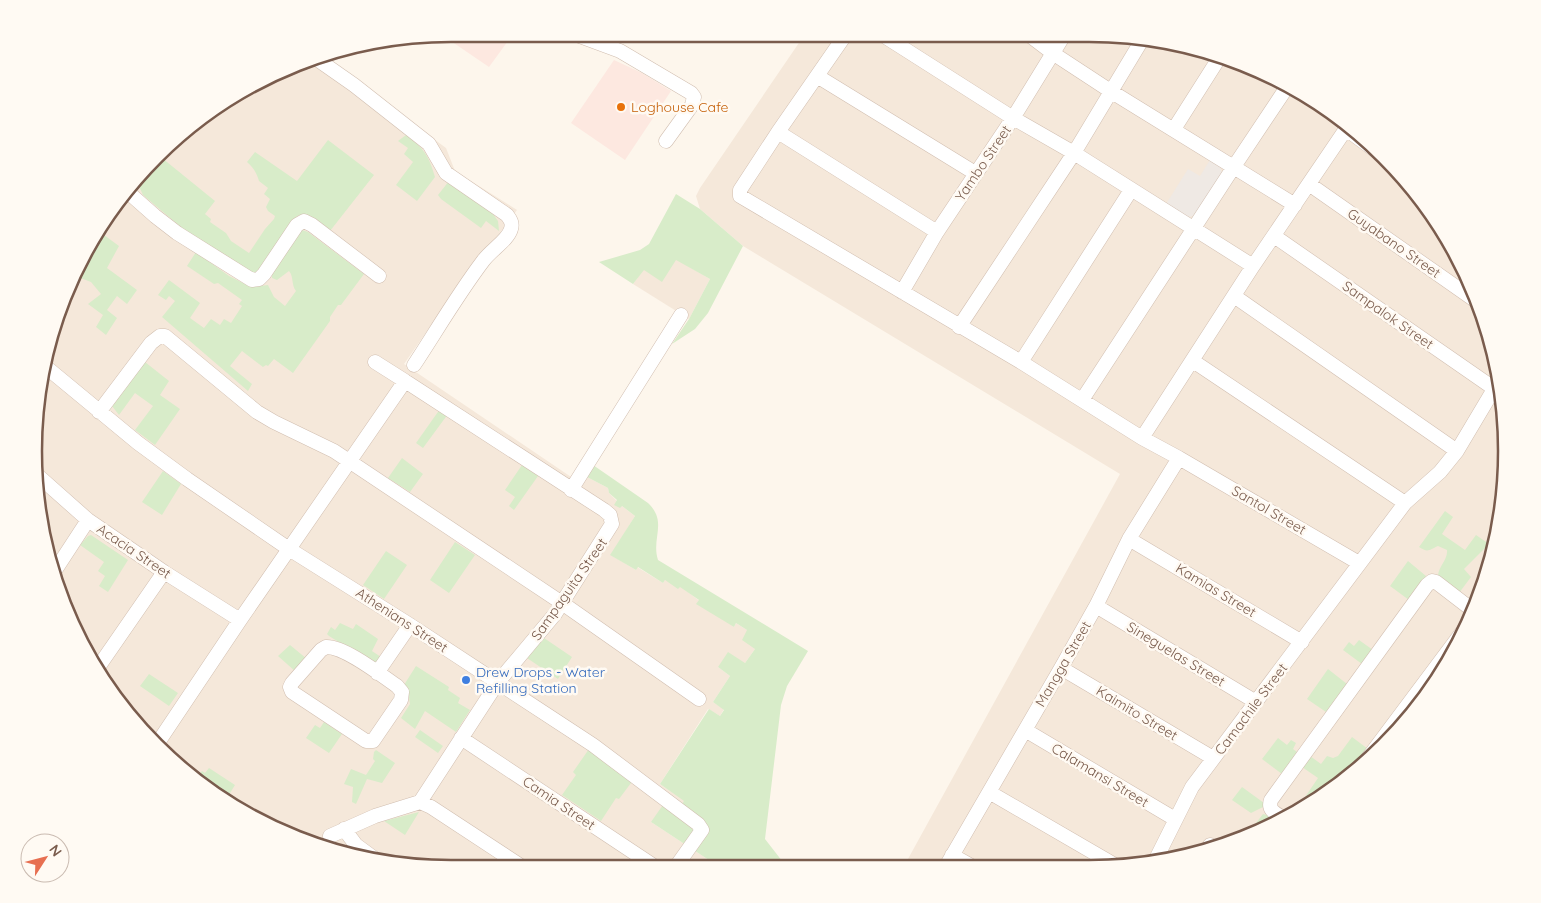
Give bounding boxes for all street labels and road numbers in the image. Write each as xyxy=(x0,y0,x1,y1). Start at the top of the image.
street label: Yambo Street xyxy=(951,121,1015,204)
street label: Guyabano Street xyxy=(1344,204,1444,282)
street label: Sampalok Street xyxy=(1339,277,1437,353)
street label: Santol Street xyxy=(1229,481,1310,539)
street label: Acacia Street xyxy=(93,520,175,583)
street label: Sampaguita Street xyxy=(527,534,611,644)
street label: Kamias Street xyxy=(1172,559,1260,621)
street label: Athenians Street xyxy=(353,584,452,657)
street label: Mangga Street xyxy=(1031,618,1095,710)
street label: Sineguelas Street xyxy=(1124,618,1229,691)
street label: Camachile Street xyxy=(1211,659,1291,758)
street label: Kaimito Street xyxy=(1093,682,1181,745)
street label: Calamansi Street xyxy=(1048,739,1152,811)
street label: Camia Street xyxy=(519,772,599,834)

